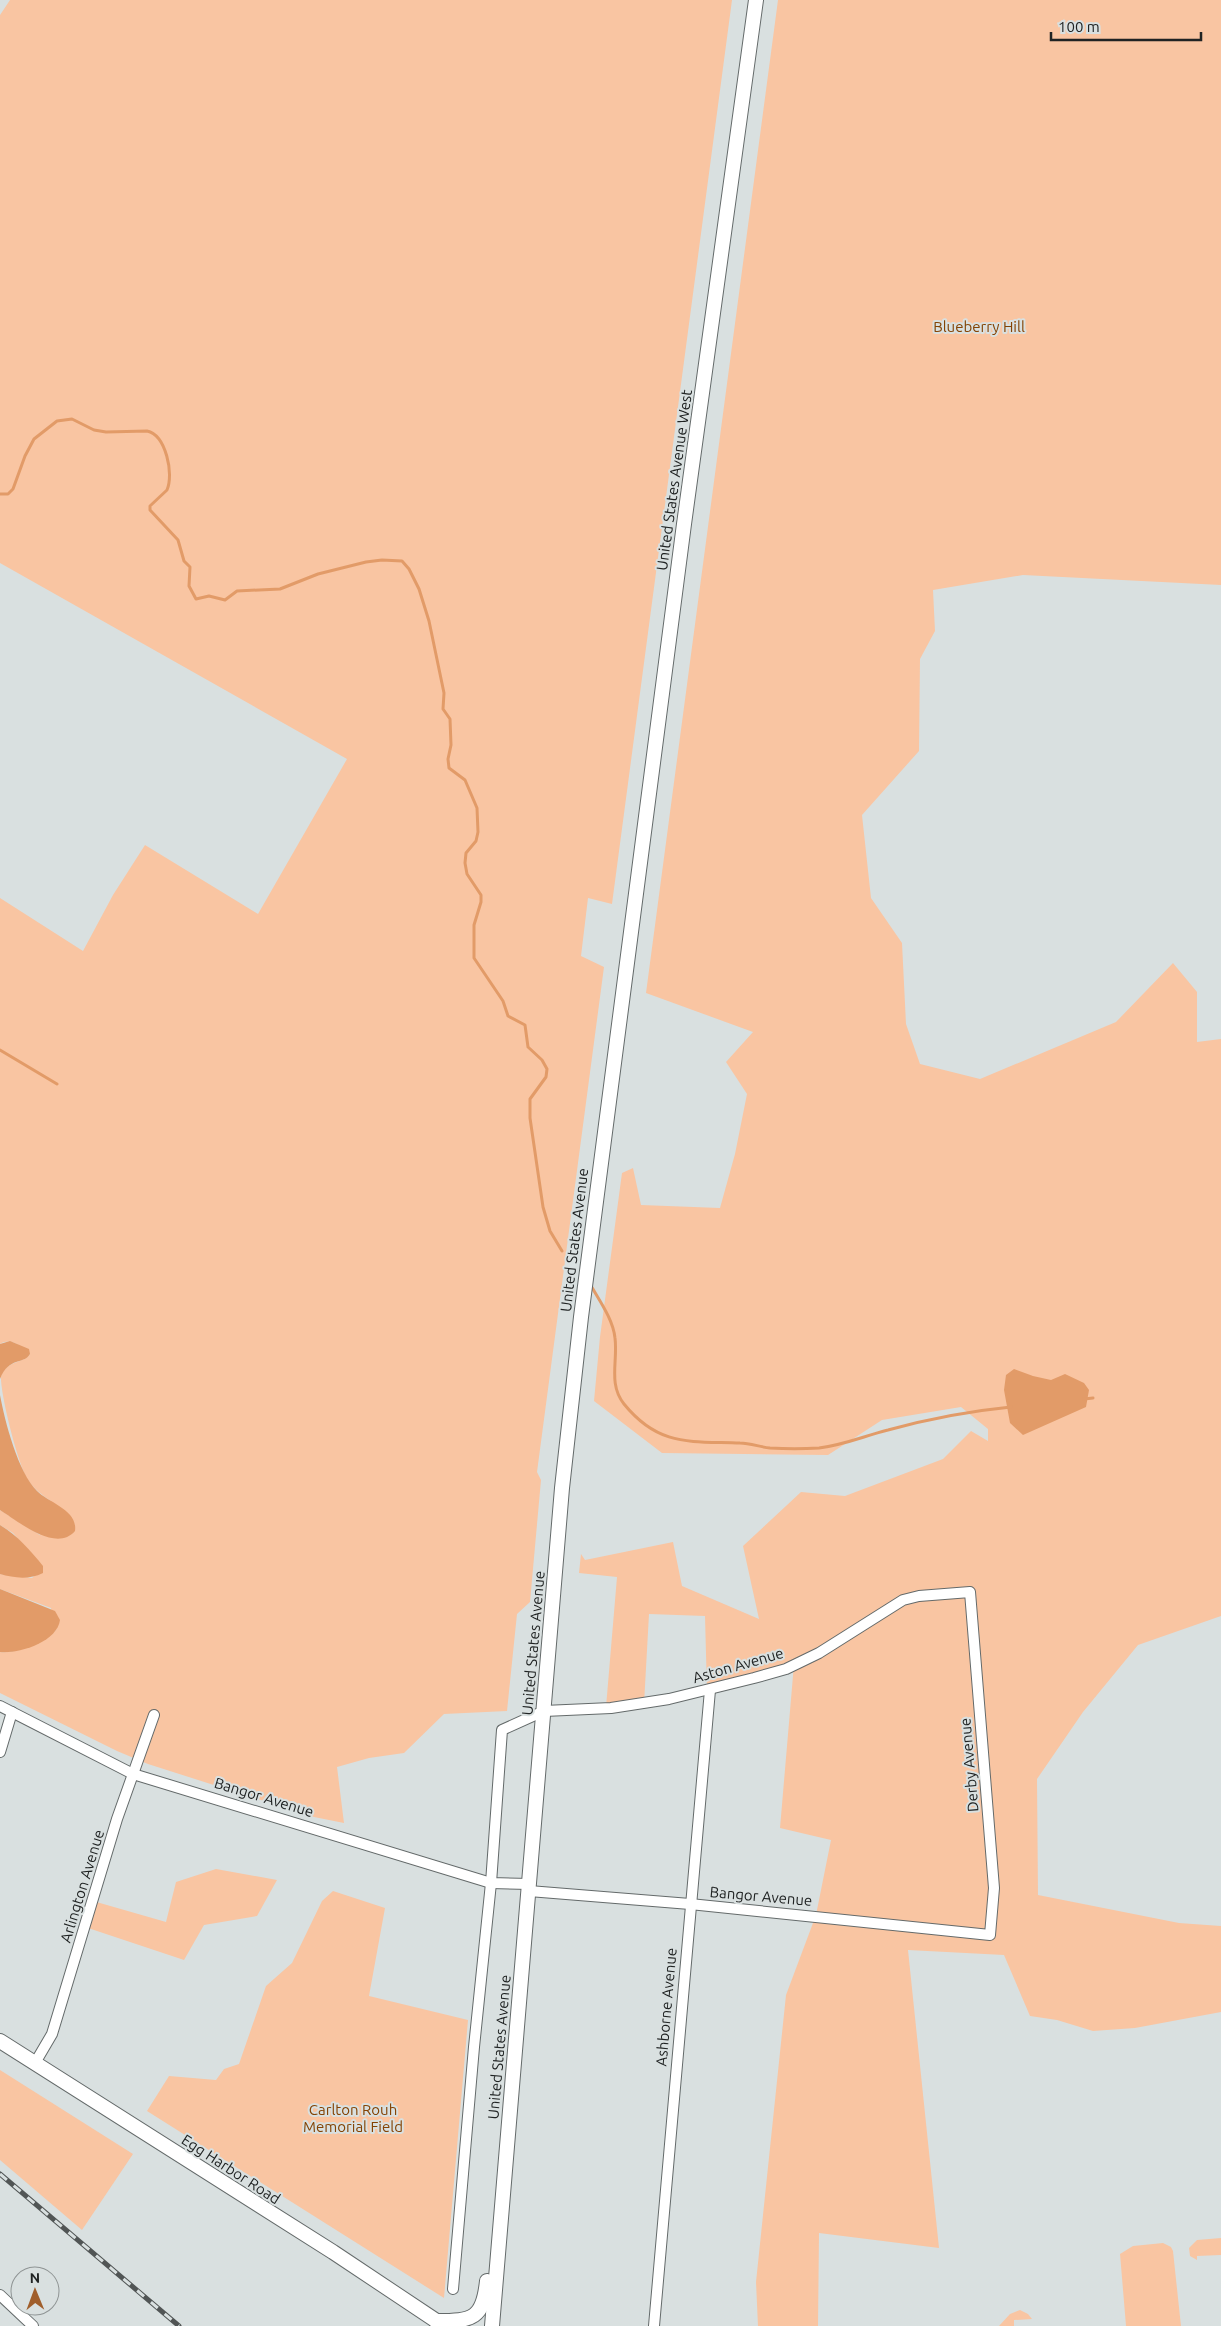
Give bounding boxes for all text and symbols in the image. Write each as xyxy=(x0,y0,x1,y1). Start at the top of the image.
scale bar xyxy=(1051,10,1201,42)
text: 100 m xyxy=(1058,18,1100,35)
park label: Blueberry Hill xyxy=(933,318,1025,335)
street label: United States Avenue West xyxy=(653,388,695,572)
street label: United States Avenue xyxy=(557,1167,591,1313)
street label: United States Avenue xyxy=(518,1570,548,1716)
street label: Aston Avenue xyxy=(691,1644,785,1686)
street label: Derby Avenue xyxy=(956,1717,982,1813)
street label: Bangor Avenue xyxy=(212,1774,316,1820)
street label: Arlington Avenue xyxy=(57,1827,107,1945)
street label: Bangor Avenue xyxy=(709,1883,813,1909)
street label: Ashborne Avenue xyxy=(652,1947,680,2067)
street label: United States Avenue xyxy=(484,1974,514,2120)
park label: Carlton Rouh Memorial Field xyxy=(303,2101,403,2135)
street label: Egg Harbor Road xyxy=(179,2131,283,2207)
north arrow xyxy=(10,2266,60,2316)
text: N xyxy=(29,2270,40,2286)

